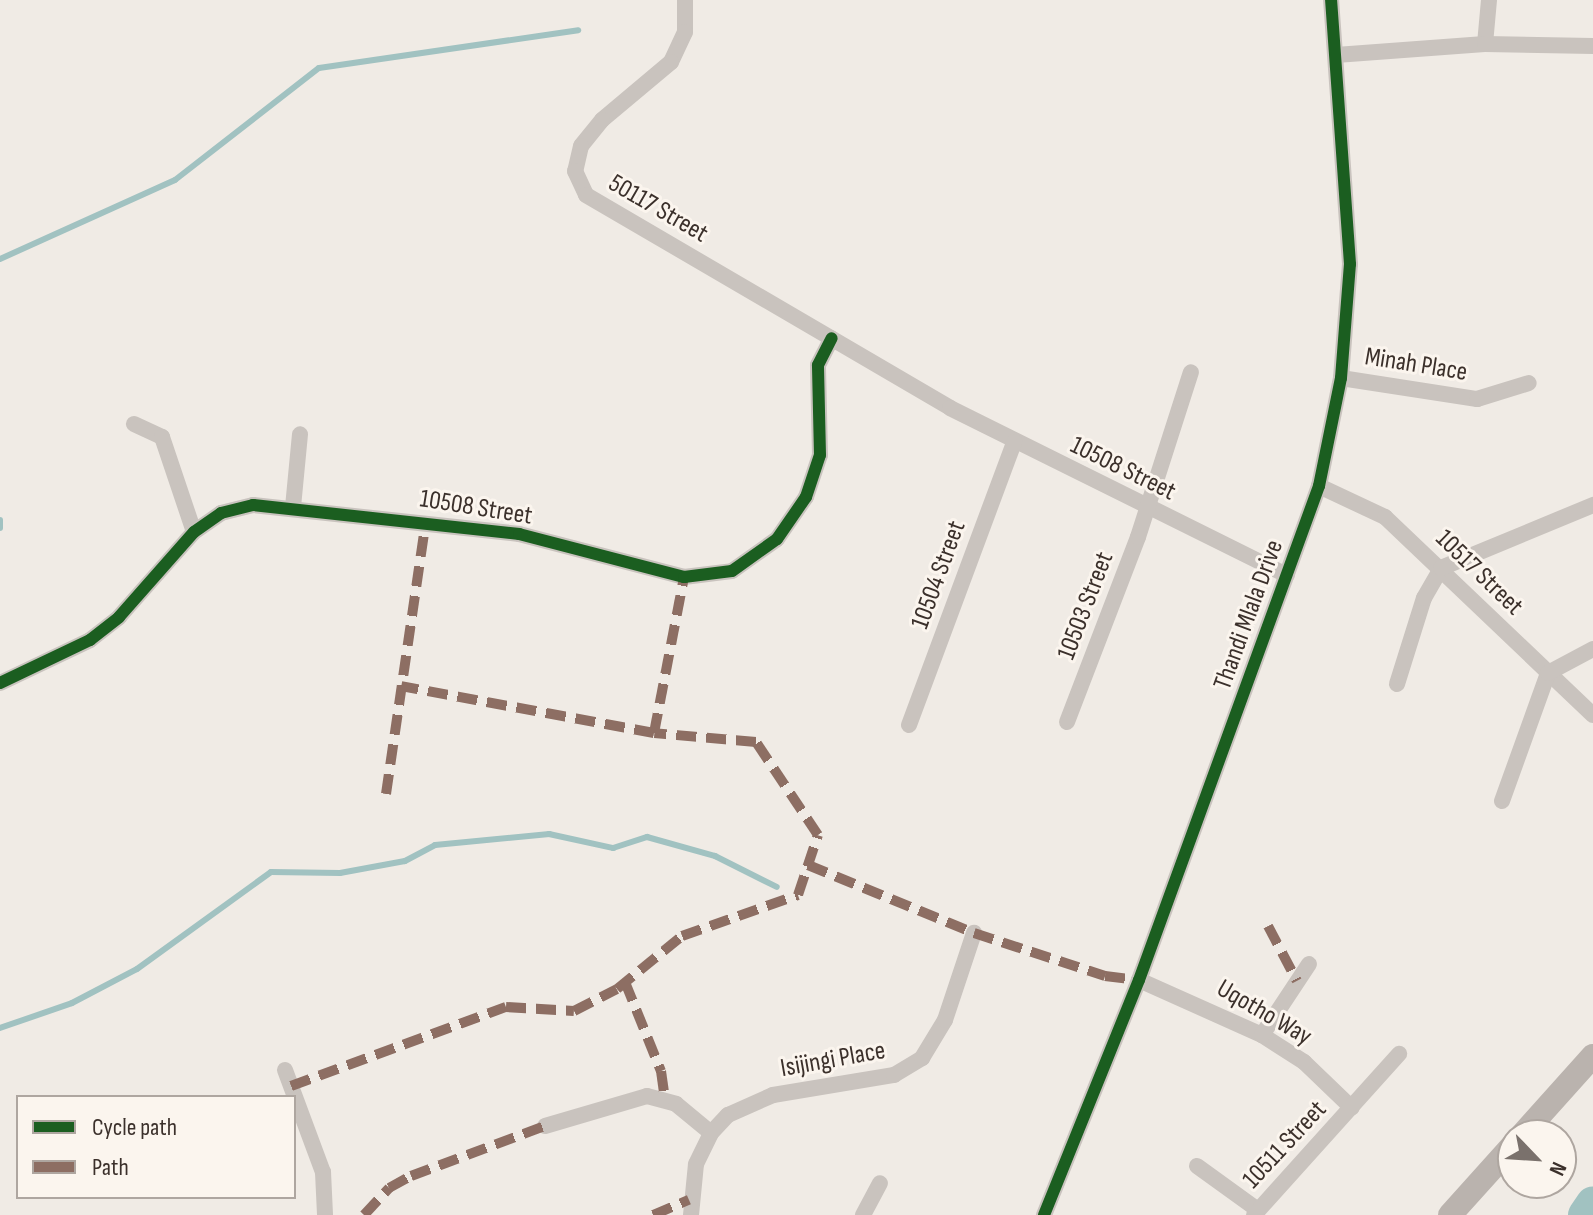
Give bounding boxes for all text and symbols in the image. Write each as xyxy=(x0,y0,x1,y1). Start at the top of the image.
street label: 50117 Street xyxy=(603,168,713,250)
street label: Minah Place xyxy=(1363,342,1469,388)
street label: 10508 Street xyxy=(1065,430,1181,508)
street label: 10508 Street xyxy=(418,484,534,532)
street label: 10504 Street xyxy=(905,517,973,633)
street label: 10517 Street xyxy=(1429,524,1529,622)
street label: Thandi Mlala Drive xyxy=(1207,536,1291,694)
street label: 10503 Street xyxy=(1051,548,1121,664)
street label: Uqotho Way xyxy=(1211,973,1317,1053)
street label: Isijingi Place xyxy=(778,1035,888,1085)
legend xyxy=(16,1095,296,1199)
street label: 10511 Street xyxy=(1237,1095,1333,1195)
text: Cycle path xyxy=(92,1113,177,1142)
north arrow xyxy=(1497,1119,1577,1199)
text: Path xyxy=(92,1153,129,1182)
text: N xyxy=(1543,1157,1572,1180)

